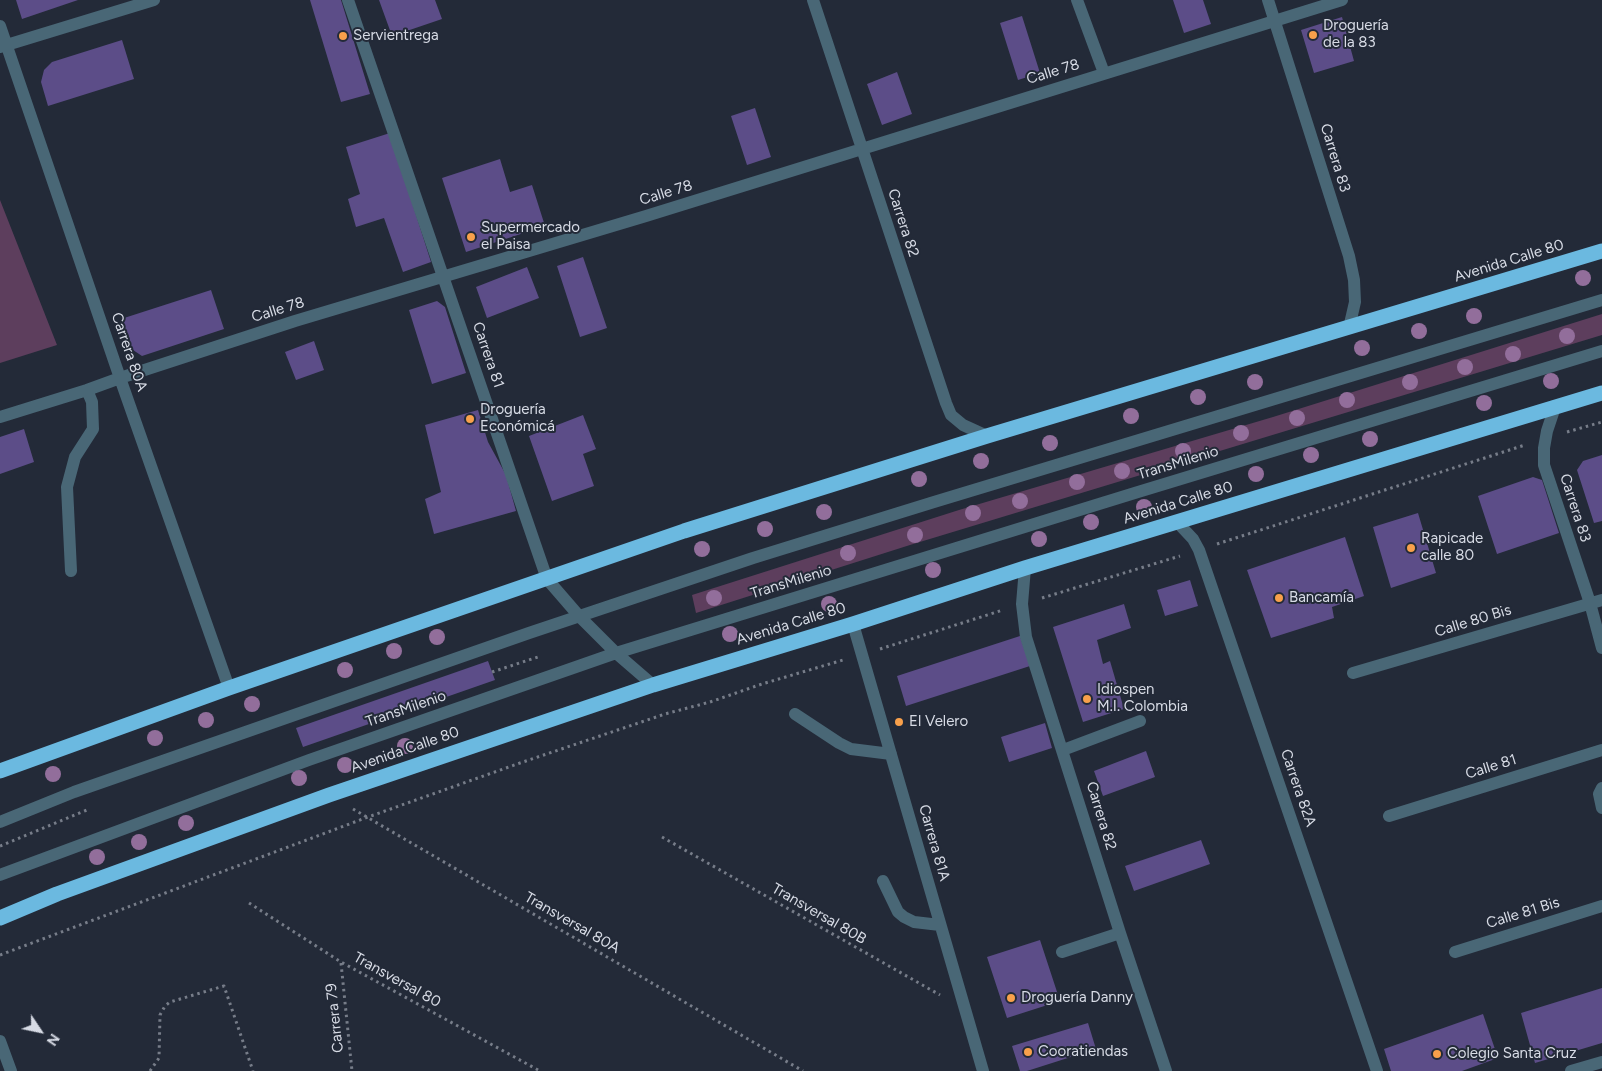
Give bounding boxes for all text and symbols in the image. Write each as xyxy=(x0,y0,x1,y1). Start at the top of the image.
place label: Droguería de la 83 xyxy=(1323,17,1389,52)
place label: Servientrega xyxy=(353,27,439,45)
marker: Droguería de la 83 xyxy=(1307,29,1319,41)
marker: Servientrega xyxy=(337,30,349,42)
street label: Calle 78 xyxy=(1024,55,1082,89)
street label: Carrera 83 xyxy=(1316,122,1354,194)
street label: Calle 78 xyxy=(637,176,695,210)
street label: Carrera 82 xyxy=(883,187,923,259)
place label: Supermercado el Paisa xyxy=(481,219,580,254)
marker: Supermercado el Paisa xyxy=(465,231,477,243)
street label: Avenida Calle 80 xyxy=(1452,236,1566,286)
street label: Calle 78 xyxy=(249,293,307,327)
street label: Carrera 80A xyxy=(107,310,151,394)
street label: Carrera 81 xyxy=(468,320,508,390)
place label: Droguería Económicá xyxy=(480,401,555,436)
marker: Droguería Económicá xyxy=(464,413,476,425)
street label: TransMilenio xyxy=(1135,442,1221,484)
street label: Carrera 83 xyxy=(1556,472,1594,544)
street label: Avenida Calle 80 xyxy=(1121,478,1235,528)
place label: Rapicade calle 80 xyxy=(1421,530,1483,565)
marker: Rapicade calle 80 xyxy=(1405,542,1417,554)
street label: TransMilenio xyxy=(748,561,834,603)
place label: Bancamía xyxy=(1289,589,1354,607)
marker: Bancamía xyxy=(1273,592,1285,604)
street label: Avenida Calle 80 xyxy=(734,599,848,649)
street label: Calle 80 Bis xyxy=(1433,601,1513,641)
place label: Idiospen M.I. Colombia xyxy=(1097,681,1188,716)
street label: TransMilenio xyxy=(363,687,449,731)
marker: Idiospen M.I. Colombia xyxy=(1081,693,1093,705)
place label: El Velero xyxy=(909,713,968,731)
marker: El Velero xyxy=(893,716,905,728)
street label: Avenida Calle 80 xyxy=(348,723,462,777)
street label: Carrera 82A xyxy=(1276,747,1320,829)
street label: Calle 81 xyxy=(1463,751,1519,783)
street label: Carrera 82 xyxy=(1082,780,1120,852)
street label: Carrera 81A xyxy=(914,803,954,883)
street label: Transversal 80B xyxy=(769,880,869,948)
street label: Transversal 80A xyxy=(521,888,623,958)
street label: Calle 81 Bis xyxy=(1484,893,1562,933)
street label: Transversal 80 xyxy=(350,949,444,1011)
street label: Carrera 79 xyxy=(322,982,348,1054)
place label: Droguería Danny xyxy=(1021,989,1133,1007)
marker: Droguería Danny xyxy=(1005,992,1017,1004)
north arrow xyxy=(15,1006,65,1056)
text: N xyxy=(43,1030,63,1049)
place label: Cooratiendas xyxy=(1038,1043,1128,1061)
place label: Colegio Santa Cruz xyxy=(1447,1045,1577,1063)
marker: Cooratiendas xyxy=(1022,1046,1034,1058)
marker: Colegio Santa Cruz xyxy=(1431,1048,1443,1060)

